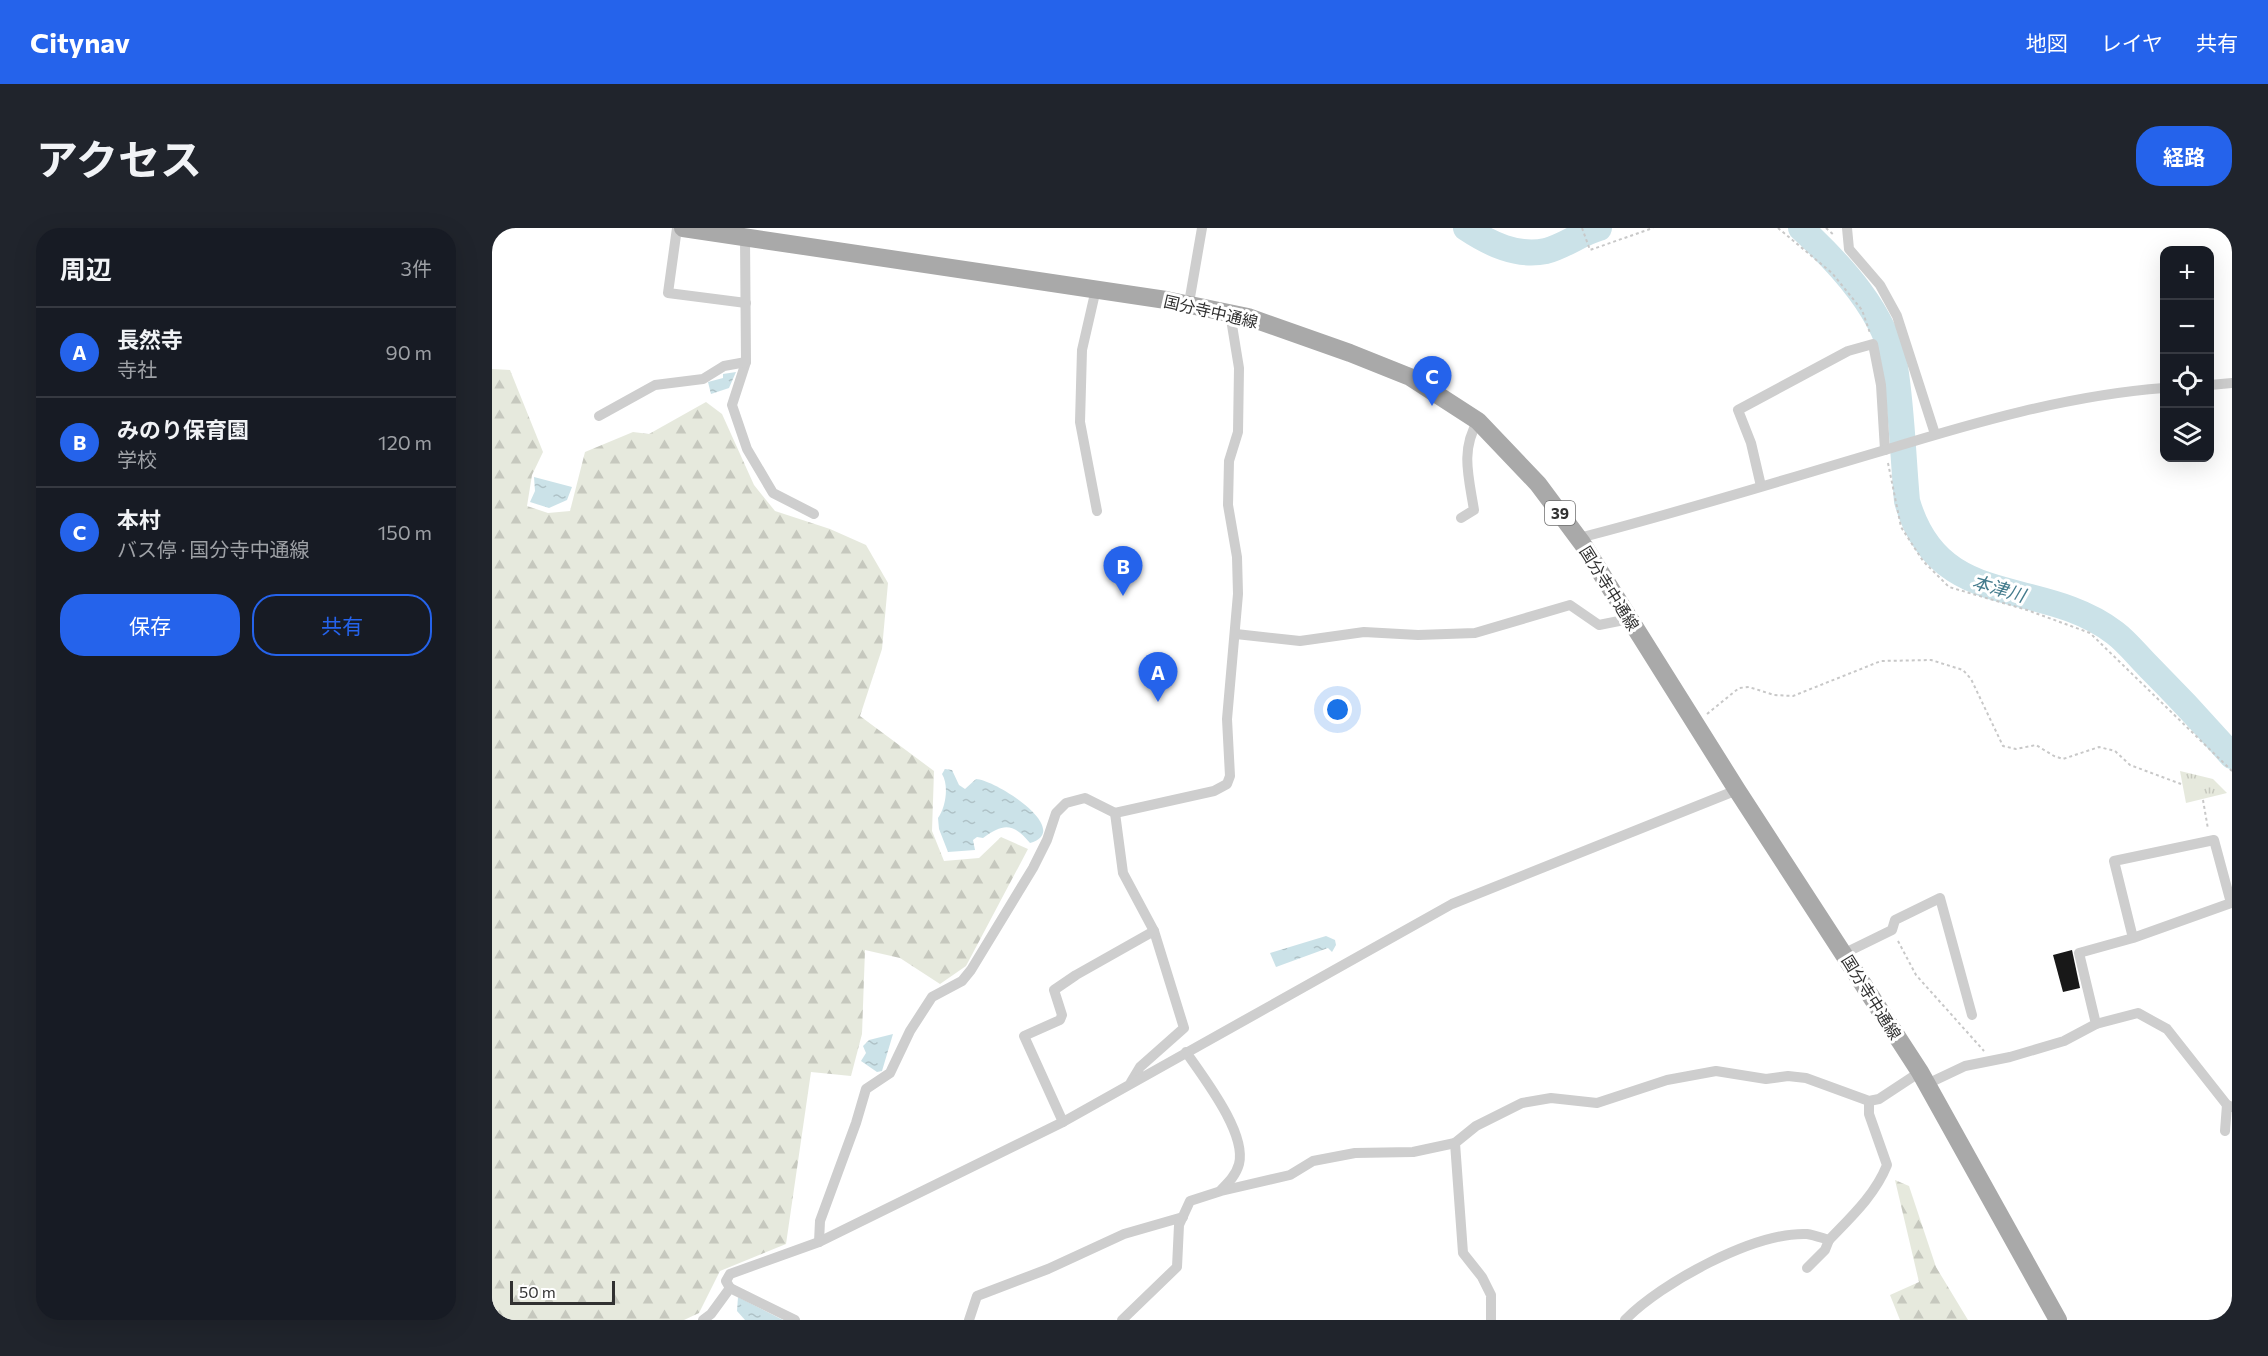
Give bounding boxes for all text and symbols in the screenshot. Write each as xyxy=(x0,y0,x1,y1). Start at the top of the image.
text: Citynav xyxy=(30,25,130,59)
text: 地図 xyxy=(2026,30,2068,55)
text: レイヤ xyxy=(2101,30,2163,55)
text: 共有 xyxy=(2196,30,2238,55)
button: 経路 xyxy=(2136,126,2232,186)
text: アクセス xyxy=(36,132,202,184)
map controls xyxy=(2160,246,2214,462)
button: + xyxy=(2160,246,2214,300)
text: 周辺 xyxy=(60,253,112,284)
text: 3件 xyxy=(401,256,432,280)
street label: 国分寺中通線 xyxy=(1162,291,1260,331)
button: − xyxy=(2160,300,2214,354)
text: 長然寺 xyxy=(117,326,183,353)
text: A xyxy=(72,340,87,364)
text: 90 m xyxy=(386,340,432,364)
button: locate xyxy=(2160,354,2214,408)
pin: C xyxy=(1412,356,1452,406)
text: 寺社 xyxy=(117,357,157,381)
button: layers xyxy=(2160,408,2214,462)
text: みのり保育園 xyxy=(117,416,249,443)
text: B xyxy=(73,430,86,454)
text: 120 m xyxy=(378,430,432,454)
text: 学校 xyxy=(117,447,157,471)
road number: 39 xyxy=(1545,501,1575,525)
text: 本村 xyxy=(117,506,161,533)
text: C xyxy=(73,520,86,544)
text: 150 m xyxy=(378,520,432,544)
text: バス停 · 国分寺中通線 xyxy=(117,537,309,561)
street label: 国分寺中通線 xyxy=(1577,542,1643,634)
pin: B xyxy=(1104,546,1142,596)
water label: 本津川 xyxy=(1970,570,2030,607)
button: 保存 xyxy=(60,594,240,656)
button: 共有 xyxy=(252,594,432,656)
pin: A xyxy=(1138,652,1178,702)
your location xyxy=(1323,695,1352,724)
street label: 国分寺中通線 xyxy=(1839,951,1905,1043)
scale bar xyxy=(510,1278,615,1306)
text: 50 m xyxy=(519,1282,556,1301)

